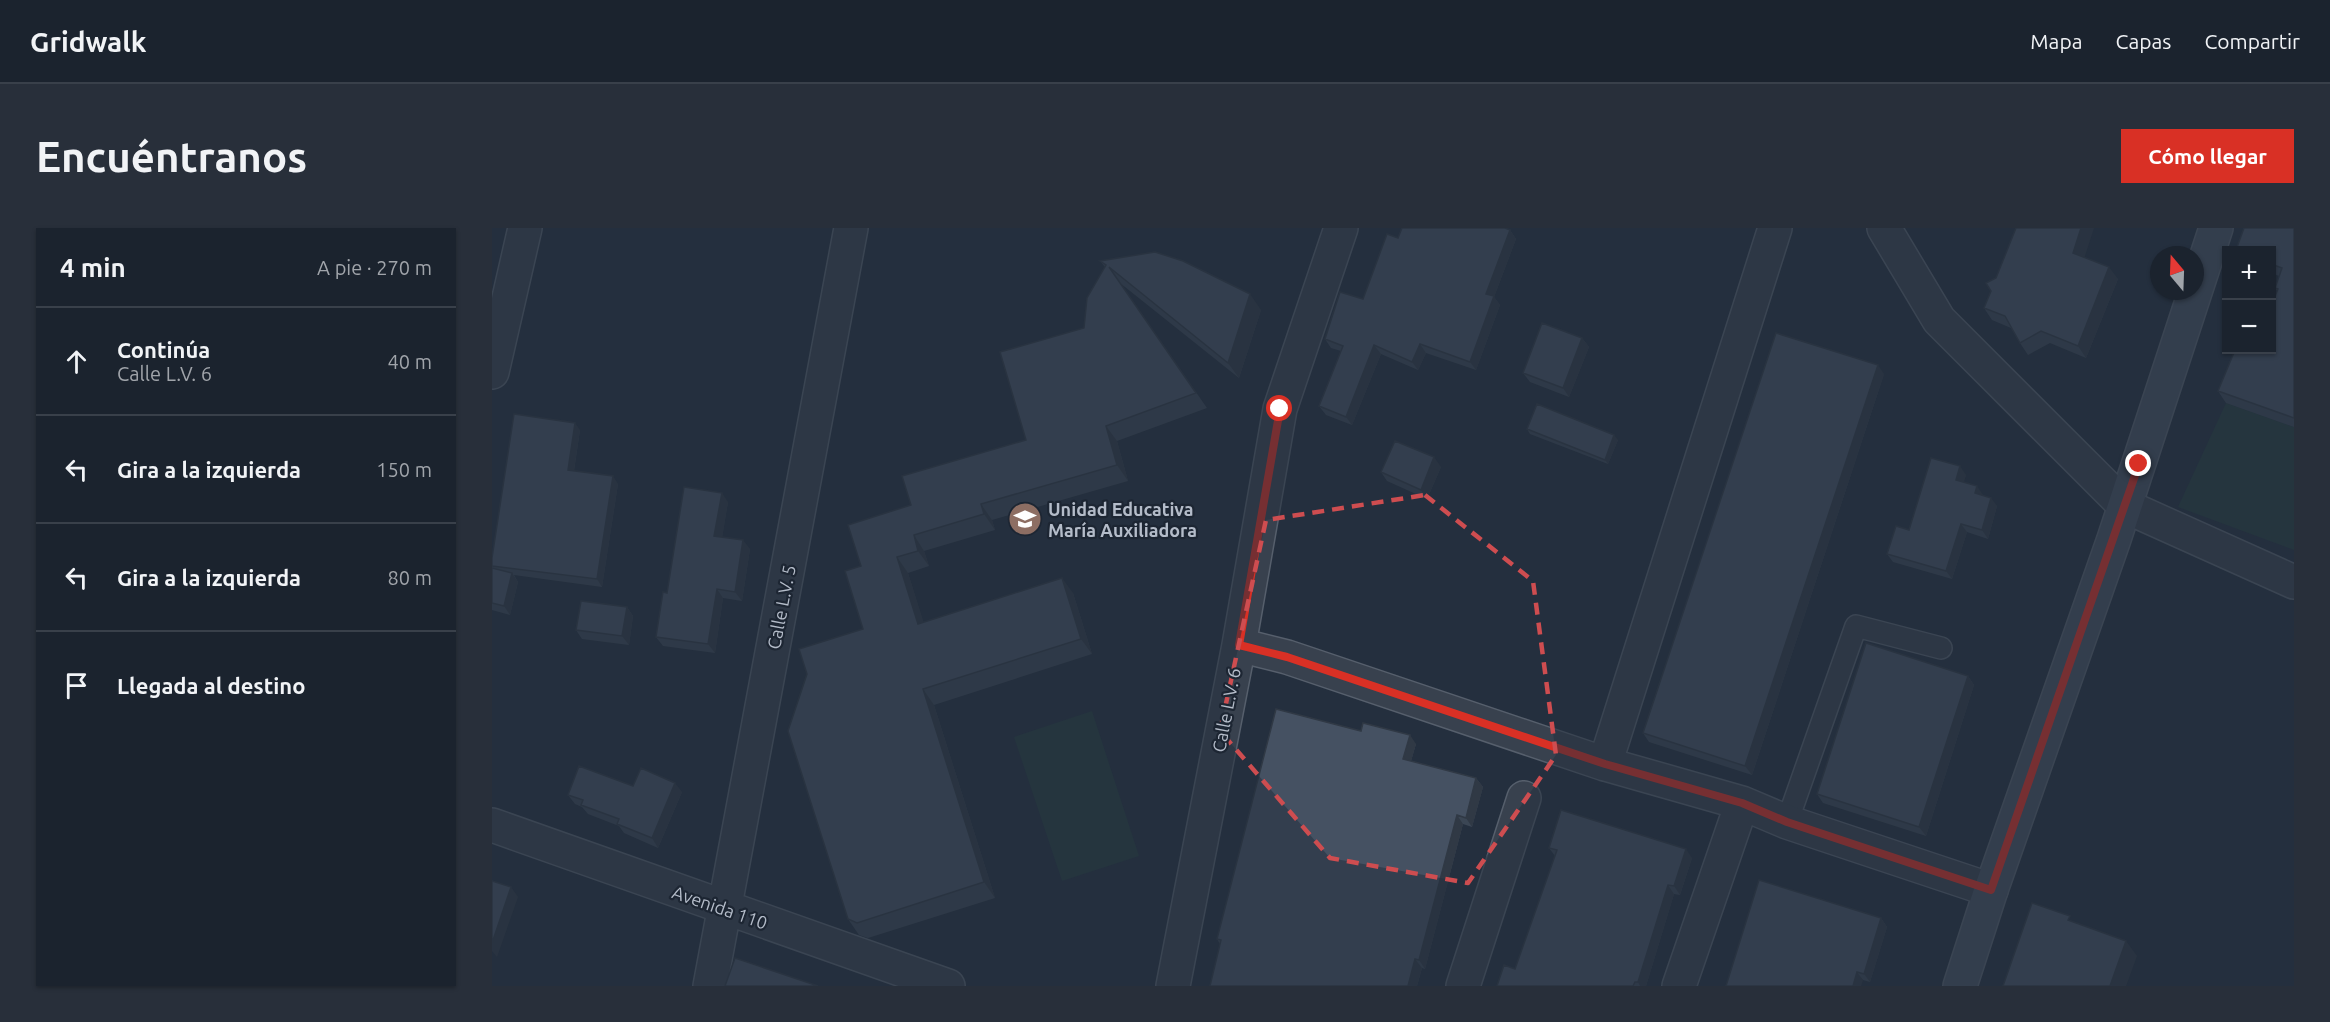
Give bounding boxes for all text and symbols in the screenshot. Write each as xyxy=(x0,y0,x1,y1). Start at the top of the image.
text: Gridwalk xyxy=(30,26,147,57)
text: Mapa xyxy=(2030,29,2082,53)
text: Capas xyxy=(2115,29,2171,53)
text: Compartir xyxy=(2204,29,2300,53)
button: Cómo llegar xyxy=(2121,129,2294,183)
text: Encuéntranos xyxy=(36,133,307,180)
north arrow xyxy=(2150,246,2204,300)
map controls xyxy=(2222,246,2276,354)
button: + xyxy=(2222,246,2276,300)
text: 4 min xyxy=(60,253,126,282)
text: A pie · 270 m xyxy=(317,256,432,279)
button: − xyxy=(2222,300,2276,354)
text: Continúa xyxy=(117,337,210,362)
icon: ahead xyxy=(60,345,93,378)
text: 40 m xyxy=(388,350,432,373)
text: Calle L.V. 6 xyxy=(117,362,212,385)
route start xyxy=(1266,395,1292,421)
route end xyxy=(2125,450,2151,476)
icon: left xyxy=(60,453,93,486)
text: Gira a la izquierda xyxy=(117,457,301,482)
text: 150 m xyxy=(376,458,432,481)
place label: Unidad Educativa María Auxiliadora xyxy=(1048,499,1197,540)
school or university icon: Unidad Educativa María Auxiliadora xyxy=(1007,501,1043,537)
icon: left xyxy=(60,561,93,594)
street label: Calle L.V. 5 xyxy=(763,563,799,651)
text: Gira a la izquierda xyxy=(117,565,301,590)
text: 80 m xyxy=(388,566,432,589)
street label: Calle L.V. 6 xyxy=(1208,666,1244,754)
icon: arrive xyxy=(60,669,93,702)
text: Llegada al destino xyxy=(117,673,305,698)
street label: Avenida 110 xyxy=(670,881,770,933)

